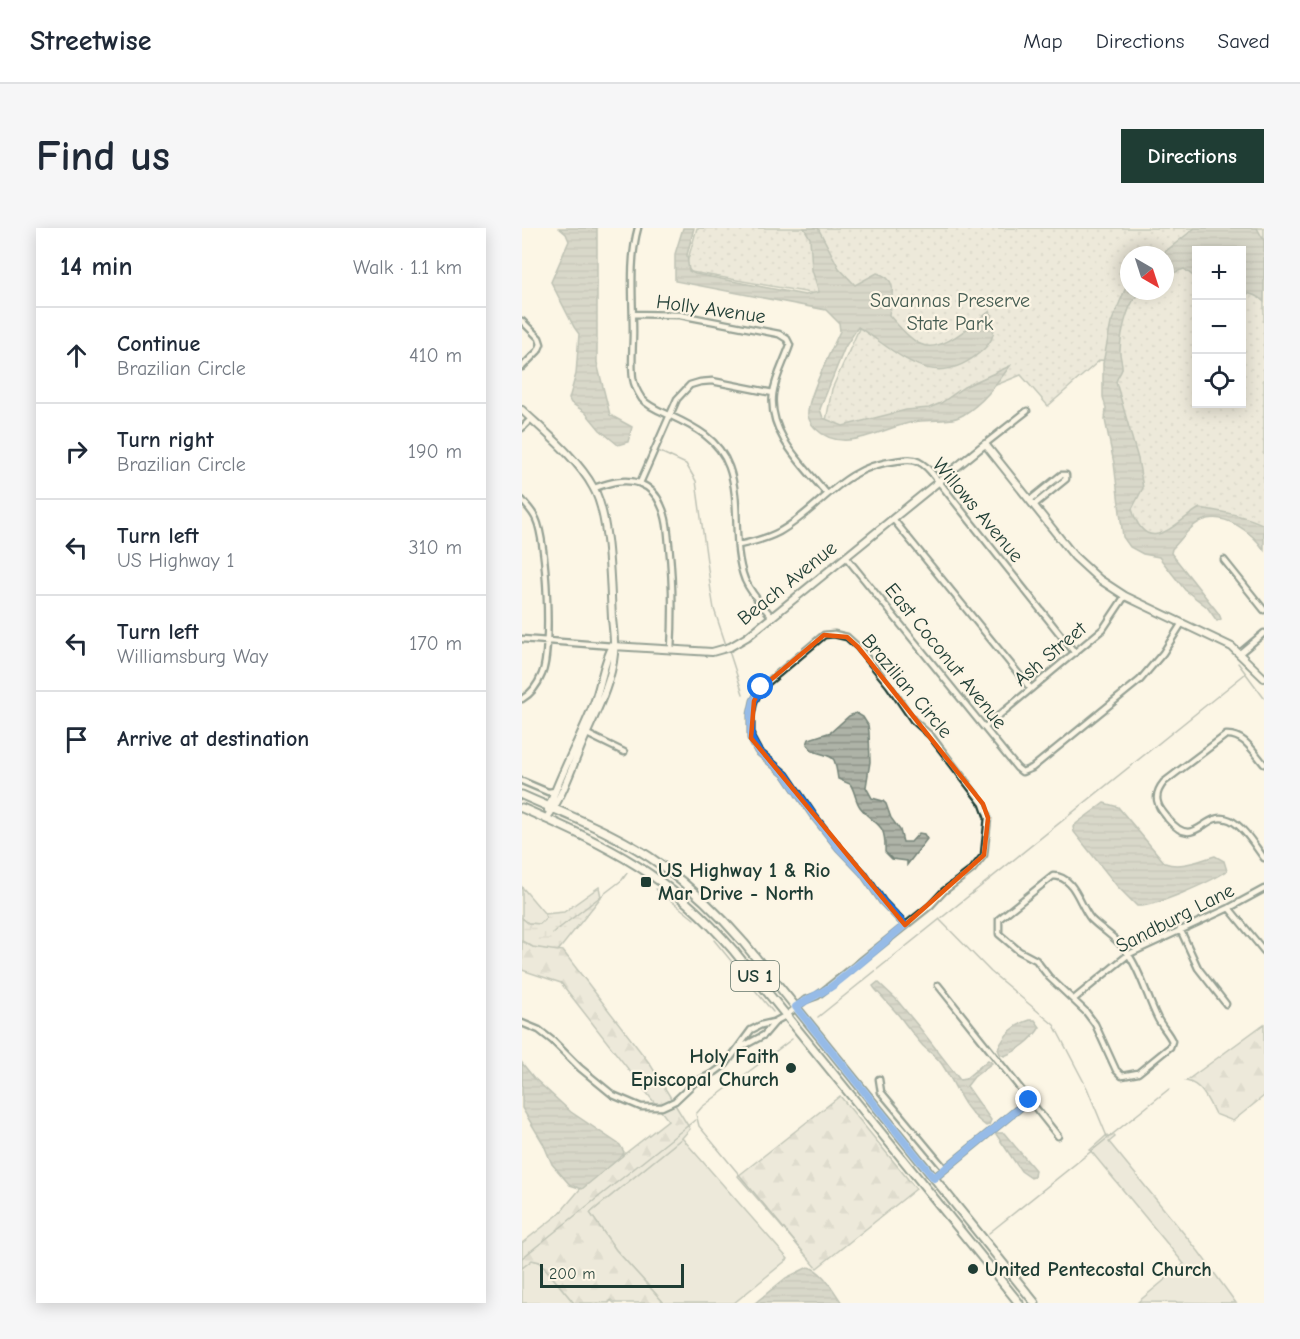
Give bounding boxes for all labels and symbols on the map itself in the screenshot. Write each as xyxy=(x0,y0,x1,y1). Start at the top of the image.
north arrow xyxy=(1120,246,1174,300)
park label: Savannas Preserve State Park xyxy=(870,289,1030,335)
street label: Holly Avenue xyxy=(655,290,767,328)
street label: Willows Avenue xyxy=(928,453,1028,567)
street label: Beach Avenue xyxy=(733,536,841,630)
street label: East Coconut Avenue xyxy=(880,579,1012,733)
street label: Ash Street xyxy=(1009,616,1092,691)
street label: Brazilian Circle xyxy=(857,629,957,743)
route start xyxy=(747,673,773,699)
place label: US Highway 1 & Rio Mar Drive - North xyxy=(658,859,830,905)
marker: US Highway 1 & Rio Mar Drive - North xyxy=(639,875,653,889)
street label: Sandburg Lane xyxy=(1112,878,1238,958)
road number: US 1 xyxy=(731,961,779,991)
place label: Holy Faith Episcopal Church xyxy=(631,1045,779,1091)
marker: Holy Faith Episcopal Church xyxy=(784,1061,798,1075)
route end xyxy=(1015,1086,1041,1112)
place label: United Pentecostal Church xyxy=(985,1258,1212,1281)
scale bar xyxy=(540,1261,684,1288)
marker: United Pentecostal Church xyxy=(966,1262,980,1276)

